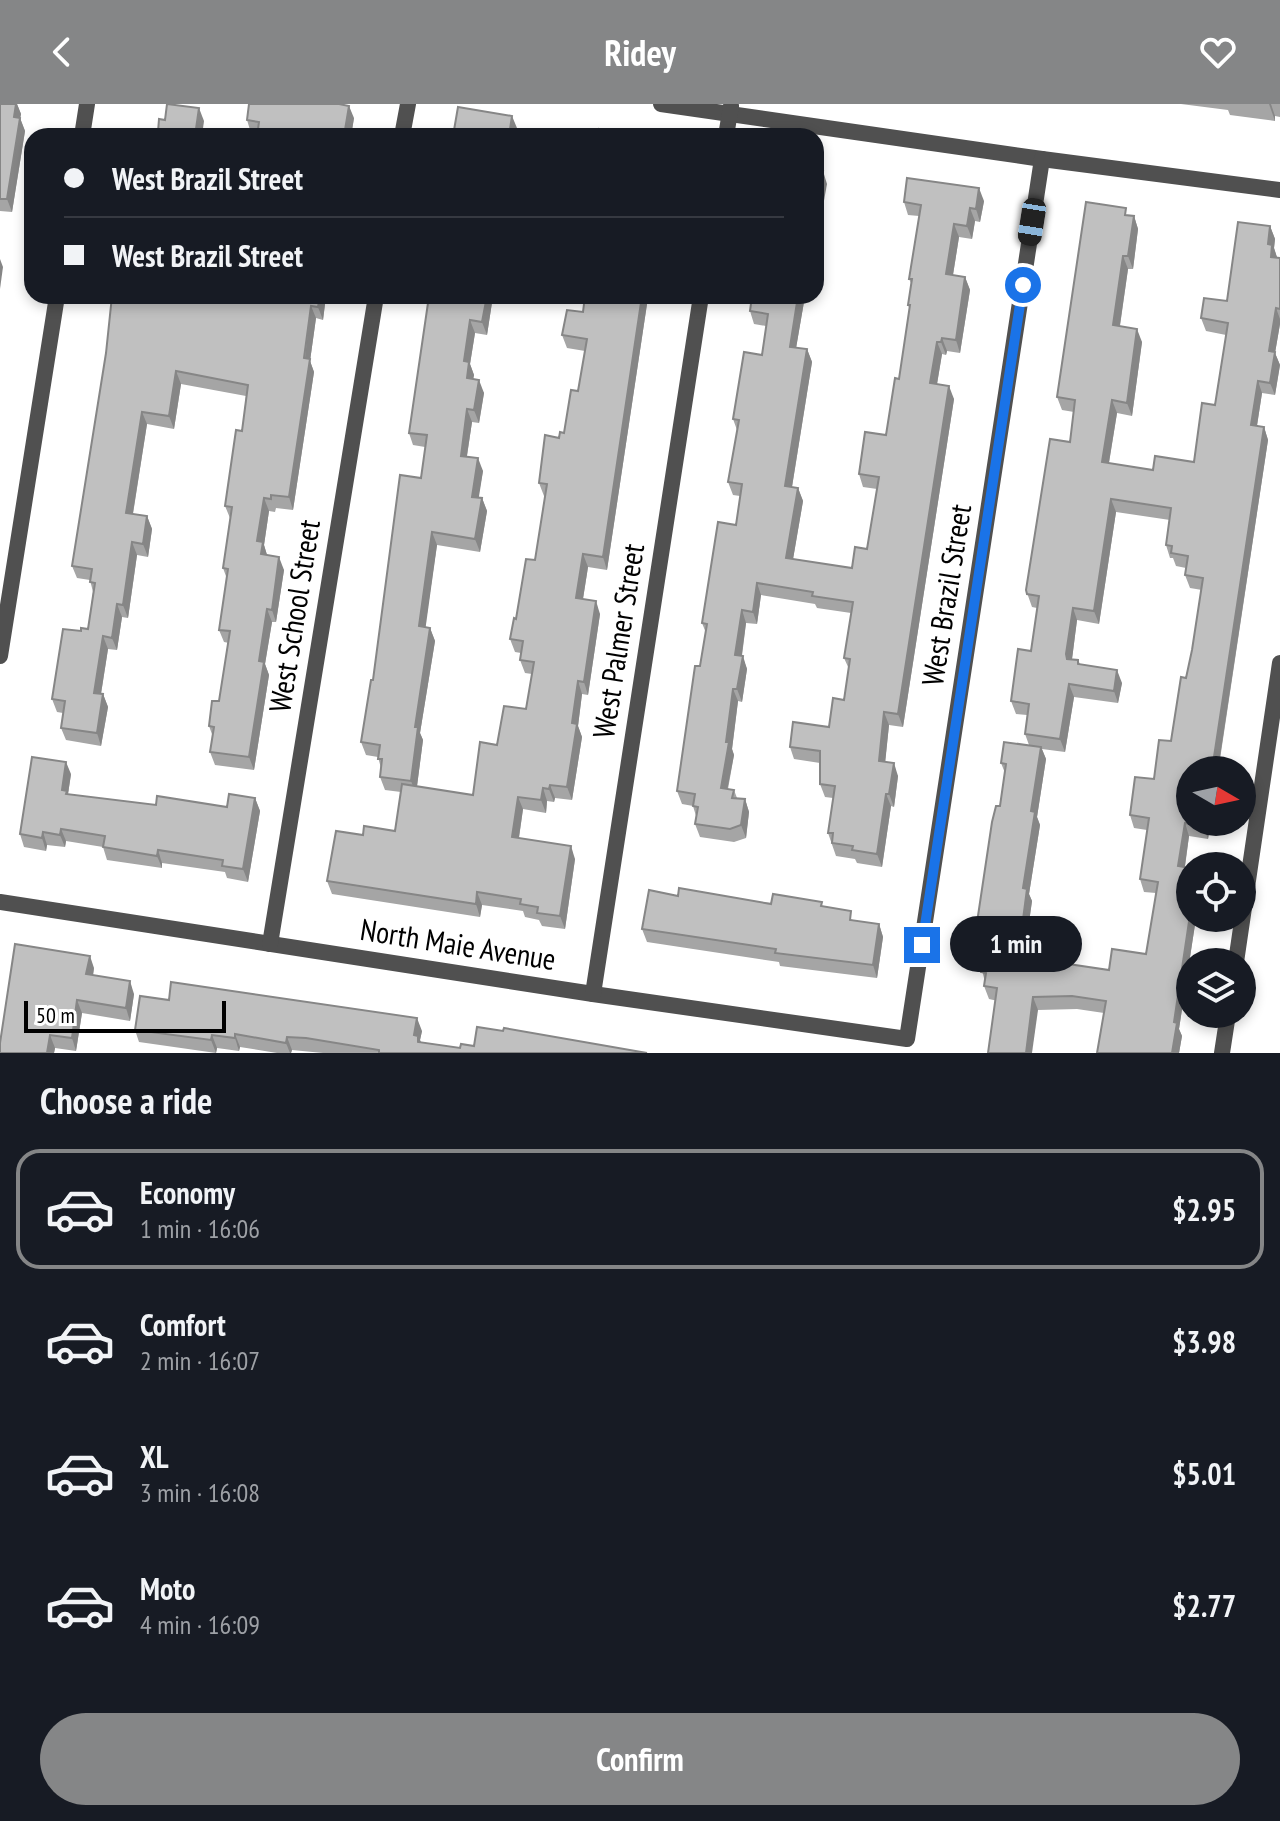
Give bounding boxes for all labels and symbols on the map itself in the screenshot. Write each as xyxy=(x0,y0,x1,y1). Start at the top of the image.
car xyxy=(1016,196,1048,248)
route start xyxy=(1005,267,1041,303)
street label: West Brazil Street xyxy=(912,500,979,688)
street label: West School Street xyxy=(259,516,328,715)
street label: West Palmer Street xyxy=(583,540,652,741)
north arrow xyxy=(1176,756,1256,836)
street label: North Maie Avenue xyxy=(358,909,559,978)
callout: 1 min xyxy=(950,917,1082,973)
route end xyxy=(904,927,940,963)
scale bar xyxy=(24,997,226,1033)

